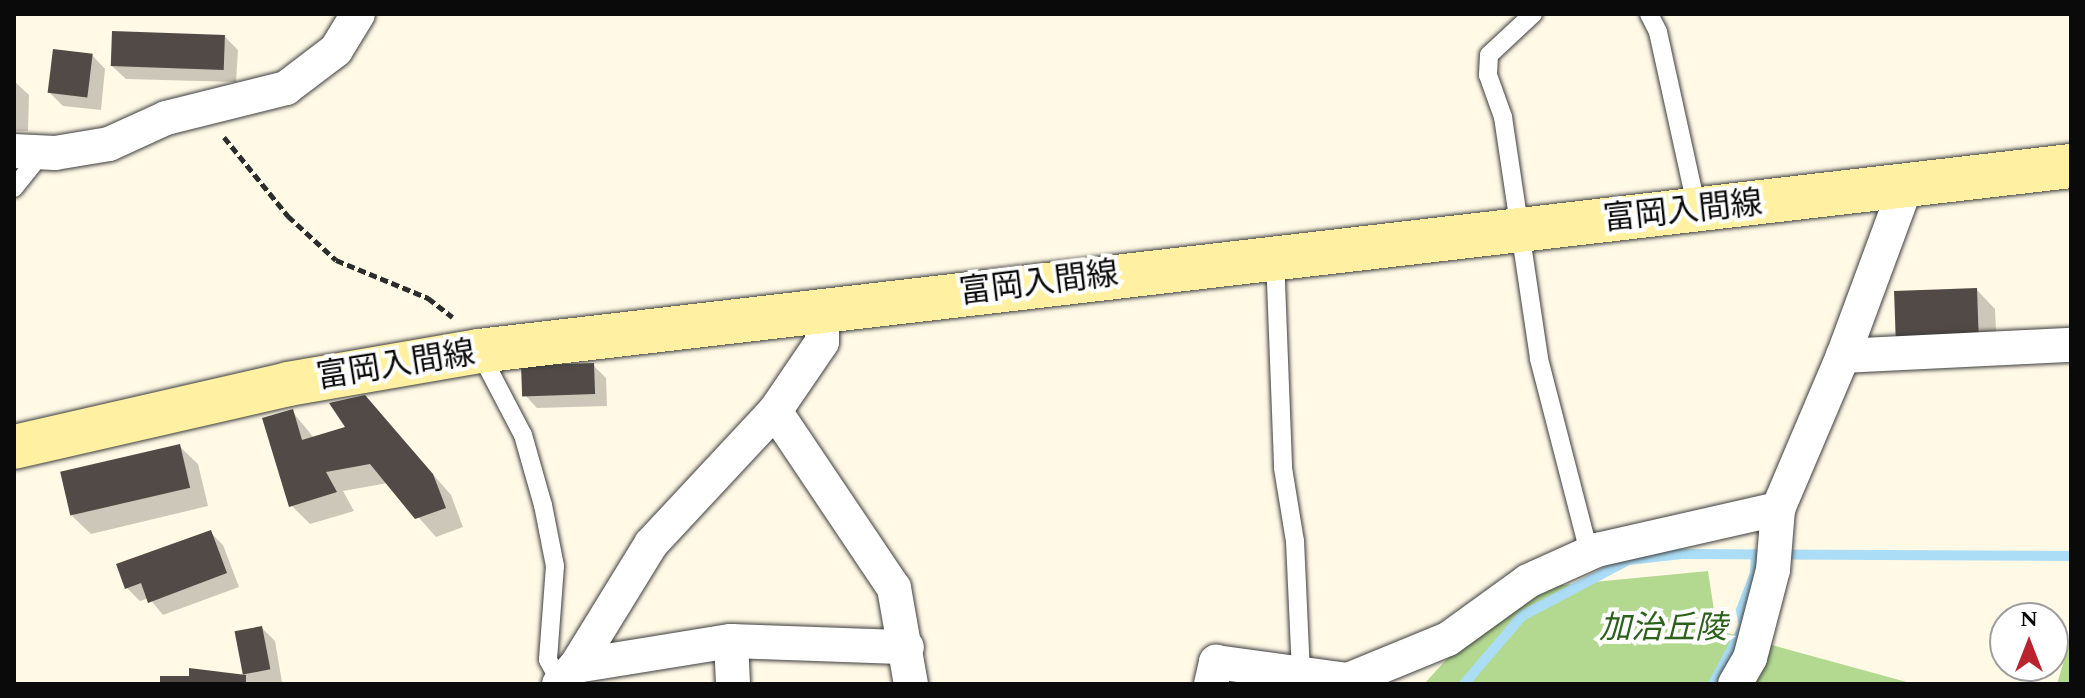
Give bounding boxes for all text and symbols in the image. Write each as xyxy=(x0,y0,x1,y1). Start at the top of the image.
street label: 富岡入間線 xyxy=(1601,185,1765,239)
street label: 富岡入間線 xyxy=(957,255,1121,313)
street label: 富岡入間線 xyxy=(314,335,478,397)
north arrow xyxy=(1989,602,2069,682)
text: N xyxy=(2020,603,2038,636)
park label: 加治丘陵 xyxy=(1599,610,1727,648)

